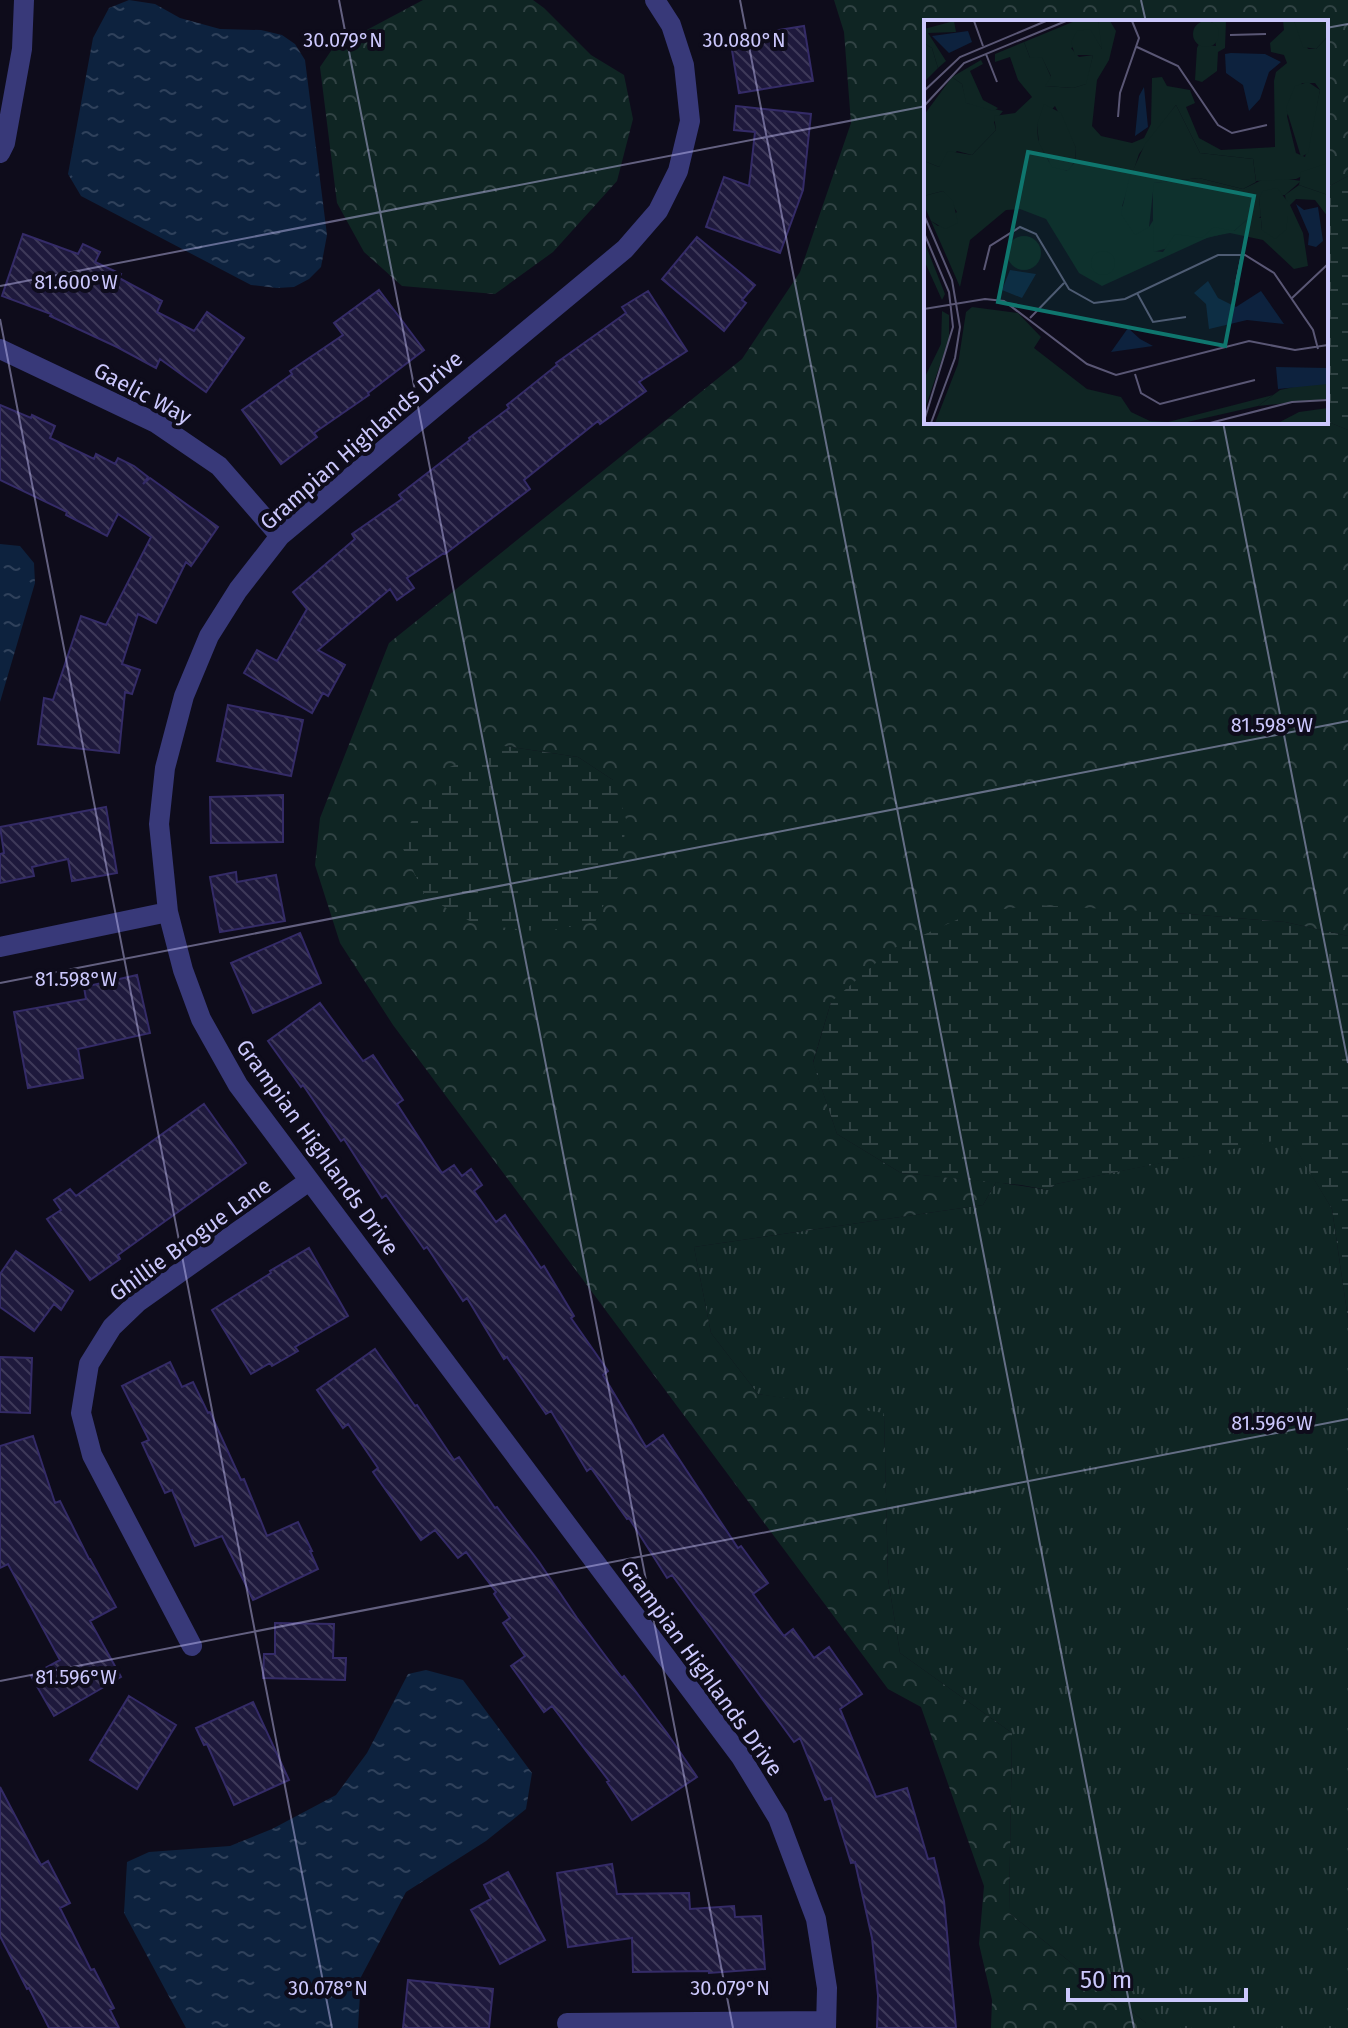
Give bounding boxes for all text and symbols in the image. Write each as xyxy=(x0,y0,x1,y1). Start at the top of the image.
inset map xyxy=(924,20,1328,424)
text: 30.079°N xyxy=(303,28,383,52)
text: 30.080°N xyxy=(702,28,786,52)
text: 81.600°W xyxy=(34,270,118,294)
street label: Grampian Highlands Drive xyxy=(254,345,468,536)
street label: Gaelic Way xyxy=(89,356,196,431)
text: 81.598°W xyxy=(1231,713,1314,737)
text: 81.598°W xyxy=(35,967,118,991)
street label: Grampian Highlands Drive xyxy=(230,1034,405,1260)
street label: Ghillie Brogue Lane xyxy=(104,1172,276,1307)
text: 81.596°W xyxy=(1231,1411,1313,1435)
street label: Grampian Highlands Drive xyxy=(614,1555,789,1781)
text: 81.596°W xyxy=(35,1665,117,1689)
scale bar xyxy=(1068,1952,1246,2002)
text: 50 m xyxy=(1080,1966,1132,1994)
text: 30.078°N xyxy=(288,1976,368,2000)
text: 30.079°N xyxy=(690,1976,770,2000)

